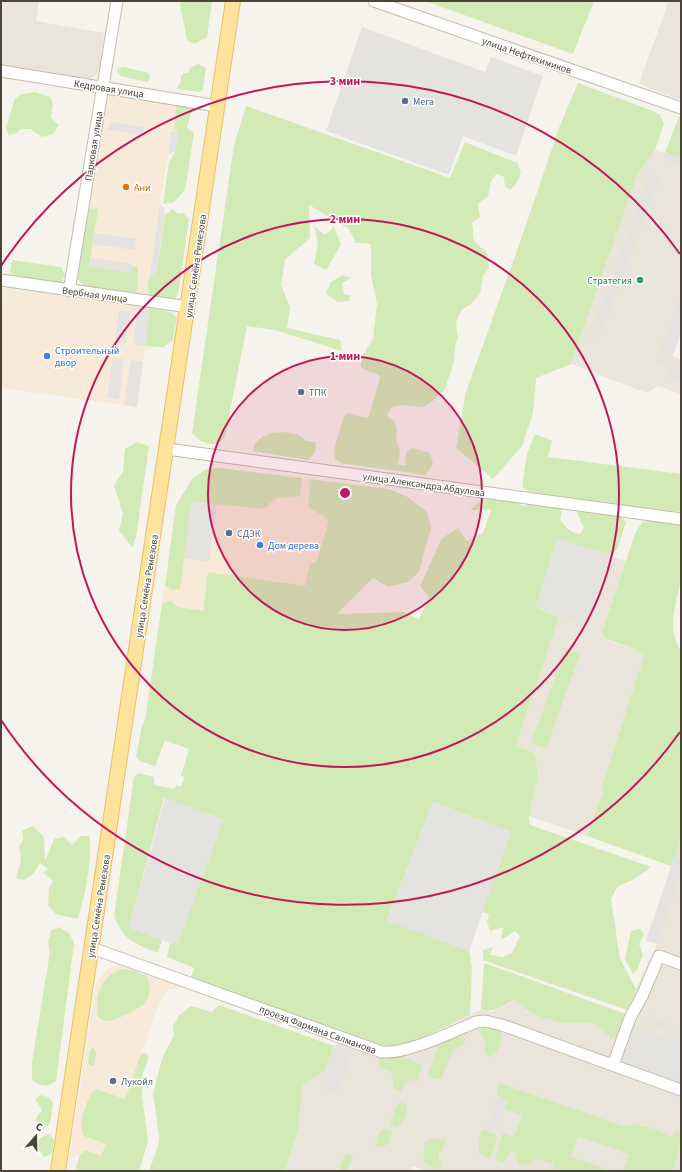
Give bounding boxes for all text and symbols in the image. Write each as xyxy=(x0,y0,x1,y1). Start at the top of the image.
street label: улица Нефтехимиков xyxy=(480,34,573,78)
text: 3 мин xyxy=(330,73,360,90)
street label: Кедровая улица xyxy=(73,77,145,101)
place label: Мега xyxy=(413,95,434,109)
marker: Мега xyxy=(400,96,410,106)
street label: Парковая улица xyxy=(82,110,106,182)
place label: Ани xyxy=(134,181,151,195)
marker: Ани xyxy=(121,182,131,192)
text: 2 мин xyxy=(330,211,360,228)
street label: улица Семёна Ремезова xyxy=(182,213,210,319)
place label: Стратегия xyxy=(587,274,632,288)
marker: Стратегия xyxy=(635,275,645,285)
street label: Вербная улица xyxy=(61,283,128,307)
place label: Строительный двор xyxy=(55,344,119,370)
text: 1 мин xyxy=(330,348,360,365)
marker: Строительный двор xyxy=(42,351,52,361)
place label: ТПК xyxy=(309,386,327,400)
marker: ТПК xyxy=(296,387,306,397)
street label: улица Александра Абдулова xyxy=(362,469,486,501)
centre of rings xyxy=(338,486,352,500)
place label: СДЭК xyxy=(237,527,261,541)
marker: СДЭК xyxy=(224,528,234,538)
street label: улица Семёна Ремезова xyxy=(132,533,162,639)
place label: Дом дерева xyxy=(268,539,319,553)
marker: Дом дерева xyxy=(255,540,265,550)
street label: улица Семёна Ремезова xyxy=(84,853,114,959)
street label: проезд Фармана Салманова xyxy=(257,1002,378,1058)
place label: Лукойл xyxy=(121,1075,153,1089)
marker: Лукойл xyxy=(108,1076,118,1086)
north arrow xyxy=(16,1116,56,1156)
text: С xyxy=(34,1119,45,1135)

